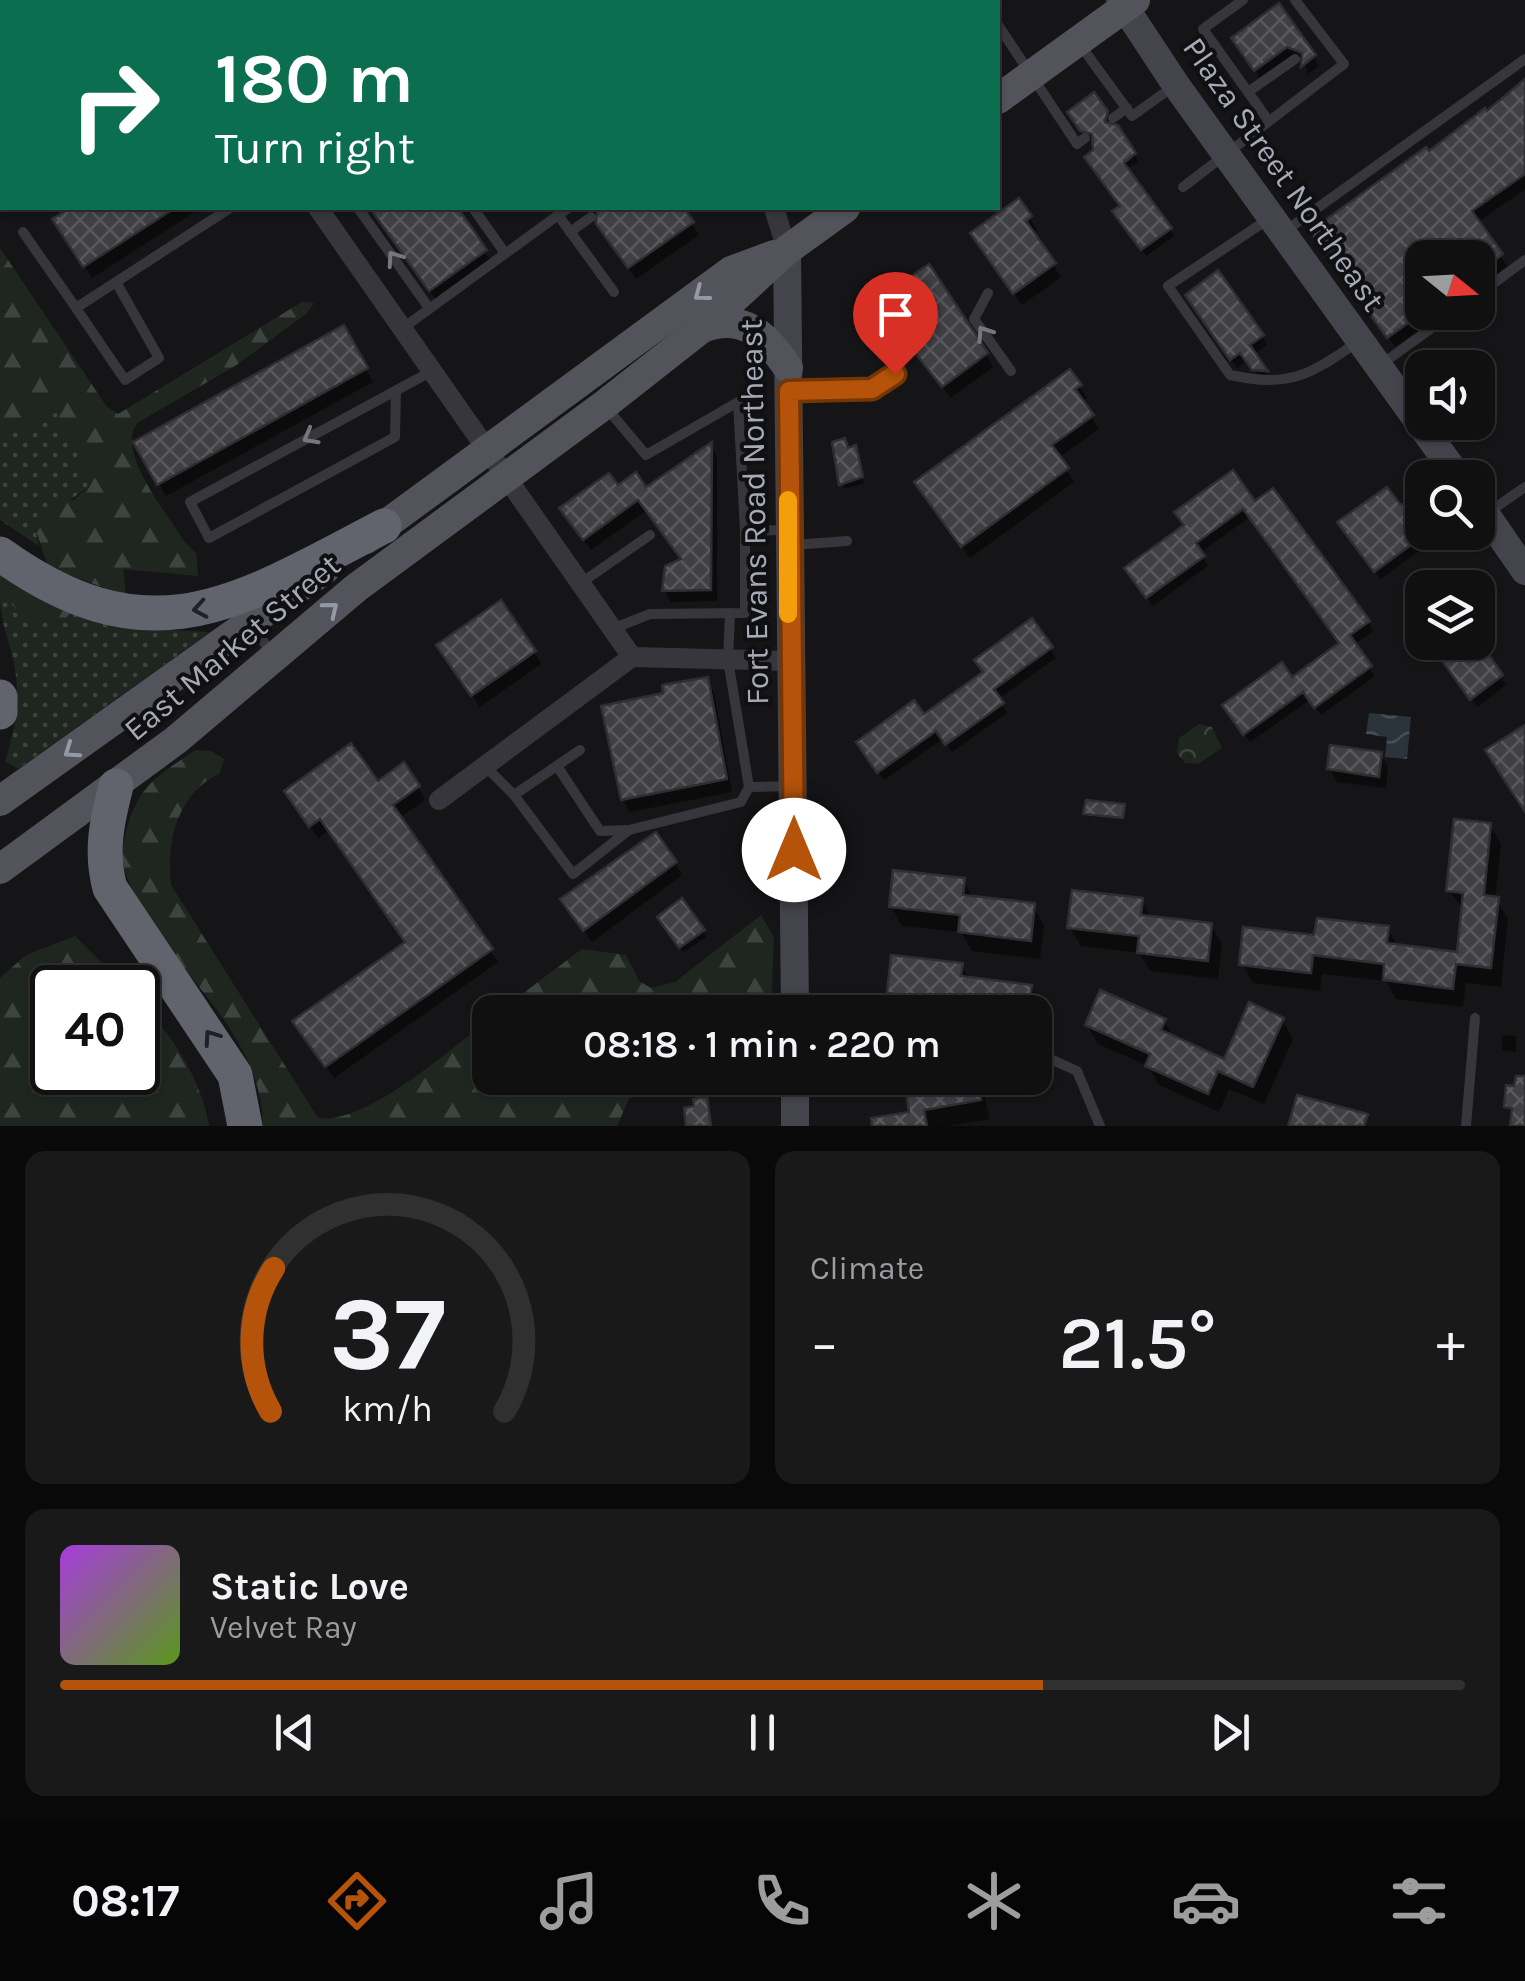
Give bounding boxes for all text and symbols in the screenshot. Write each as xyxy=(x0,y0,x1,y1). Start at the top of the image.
street label: Plaza Street Northeast xyxy=(1175,30,1392,318)
text: 180 m xyxy=(215,38,414,120)
icon: right xyxy=(50,40,180,170)
text: Turn right xyxy=(215,122,415,174)
north arrow xyxy=(1405,240,1495,330)
map controls xyxy=(1405,240,1495,660)
one-way arrow xyxy=(388,251,406,269)
pin xyxy=(853,272,938,375)
one-way arrow xyxy=(694,283,712,300)
icon: arrive xyxy=(868,287,923,342)
street label: Fort Evans Road Northeast xyxy=(733,318,776,705)
one-way arrow xyxy=(978,325,996,344)
button: sound xyxy=(1405,350,1495,440)
one-way arrow xyxy=(302,425,321,444)
button: search xyxy=(1405,460,1495,550)
street label: East Market Street xyxy=(117,546,348,748)
button: layers xyxy=(1405,570,1495,660)
one-way arrow xyxy=(192,598,208,619)
one-way arrow xyxy=(319,603,337,621)
one-way arrow xyxy=(63,739,82,757)
position arrow xyxy=(742,798,846,902)
speed limit sign: 40 xyxy=(30,965,160,1095)
text: 08:18 · 1 min · 220 m xyxy=(583,1022,941,1067)
one-way arrow xyxy=(205,1029,223,1048)
text: Climate xyxy=(810,1250,924,1287)
text: 37 xyxy=(329,1274,446,1395)
text: 21.5° xyxy=(1059,1299,1216,1387)
text: − xyxy=(810,1311,839,1375)
text: + xyxy=(1436,1311,1465,1375)
text: km/h xyxy=(342,1388,433,1430)
text: Static Love xyxy=(210,1564,409,1609)
text: Velvet Ray xyxy=(210,1609,357,1646)
icon: previous xyxy=(267,1705,322,1760)
icon: pause xyxy=(735,1705,790,1760)
icon: next xyxy=(1203,1705,1258,1760)
icon: directions xyxy=(322,1866,392,1936)
icon: music xyxy=(534,1866,604,1936)
icon: phone xyxy=(747,1866,817,1936)
icon: climate xyxy=(959,1866,1029,1936)
icon: car xyxy=(1171,1866,1241,1936)
icon: filters xyxy=(1384,1866,1454,1936)
text: 08:17 xyxy=(71,1875,179,1927)

